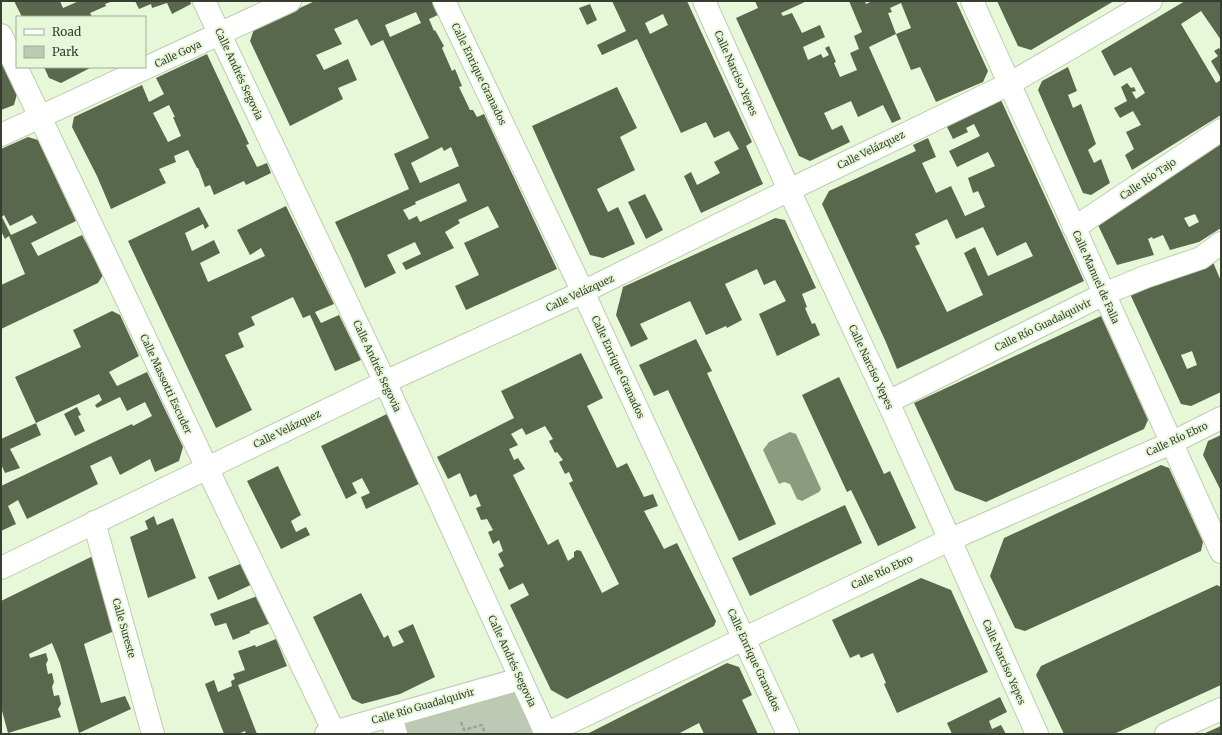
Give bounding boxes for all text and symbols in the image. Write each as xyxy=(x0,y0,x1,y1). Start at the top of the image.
legend xyxy=(16,16,146,68)
street label: Calle Enrique Granados xyxy=(449,21,509,127)
text: Road xyxy=(52,24,81,39)
street label: Calle Andrés Segovia xyxy=(212,26,266,123)
street label: Calle Narciso Yepes xyxy=(711,28,761,118)
street label: Calle Goya xyxy=(153,37,204,70)
text: Park xyxy=(52,44,79,59)
street label: Calle Velázquez xyxy=(835,128,908,172)
street label: Calle Río Tajo xyxy=(1117,155,1179,203)
street label: Calle Manuel de Falla xyxy=(1070,228,1123,326)
street label: Calle Velázquez xyxy=(544,271,617,314)
street label: Calle Río Guadalquivir xyxy=(992,296,1094,354)
street label: Calle Enrique Granados xyxy=(588,314,648,421)
street label: Calle Andrés Segovia xyxy=(350,318,404,415)
street label: Calle Narciso Yepes xyxy=(846,323,896,411)
street label: Calle Massotti Escuder xyxy=(137,332,195,436)
street label: Calle Velázquez xyxy=(251,407,324,451)
street label: Calle Río Ebro xyxy=(1144,419,1210,459)
street label: Calle Río Ebro xyxy=(849,552,915,592)
street label: Calle Sureste xyxy=(109,597,139,659)
street label: Calle Enrique Granados xyxy=(724,607,784,714)
street label: Calle Andrés Segovia xyxy=(485,613,539,710)
street label: Calle Narciso Yepes xyxy=(979,617,1029,707)
street label: Calle Río Guadalquivir xyxy=(370,685,476,727)

